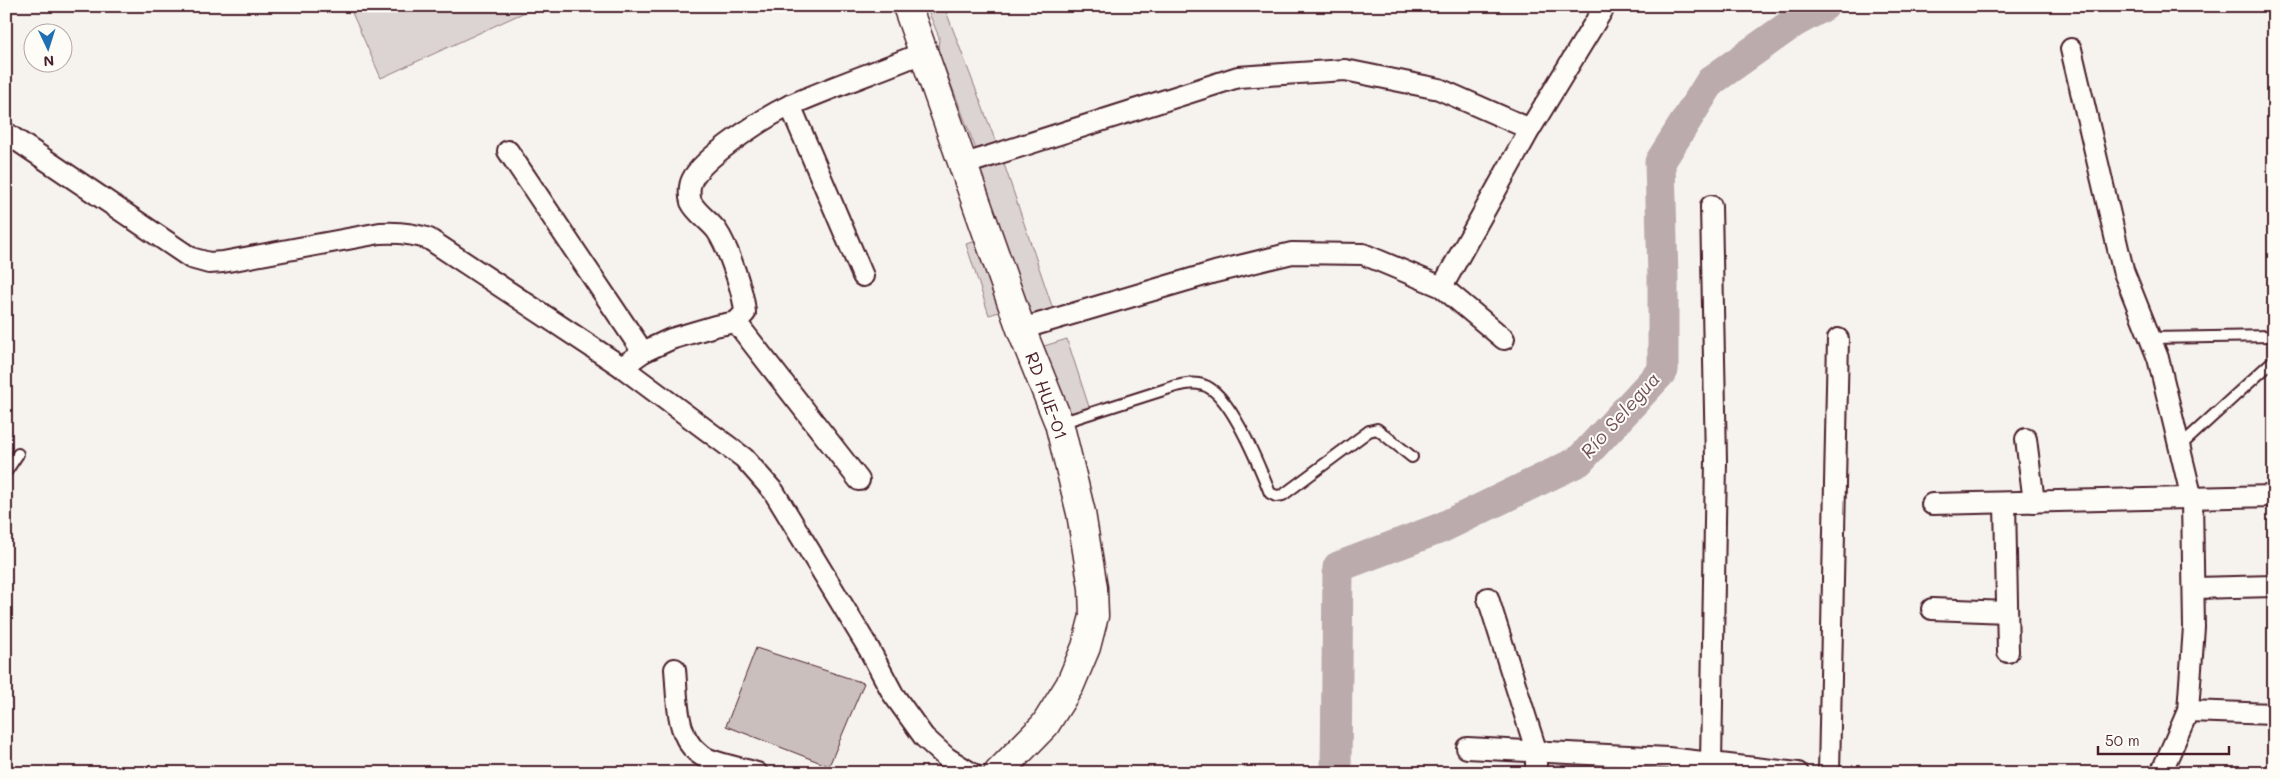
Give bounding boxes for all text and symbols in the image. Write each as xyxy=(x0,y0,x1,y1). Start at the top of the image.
north arrow xyxy=(22,22,72,72)
text: N xyxy=(43,52,55,71)
street label: RD HUE-01 xyxy=(1020,349,1074,443)
water label: Río Selegua xyxy=(1574,366,1665,463)
scale bar xyxy=(2098,724,2229,756)
text: 50 m xyxy=(2105,730,2140,750)

